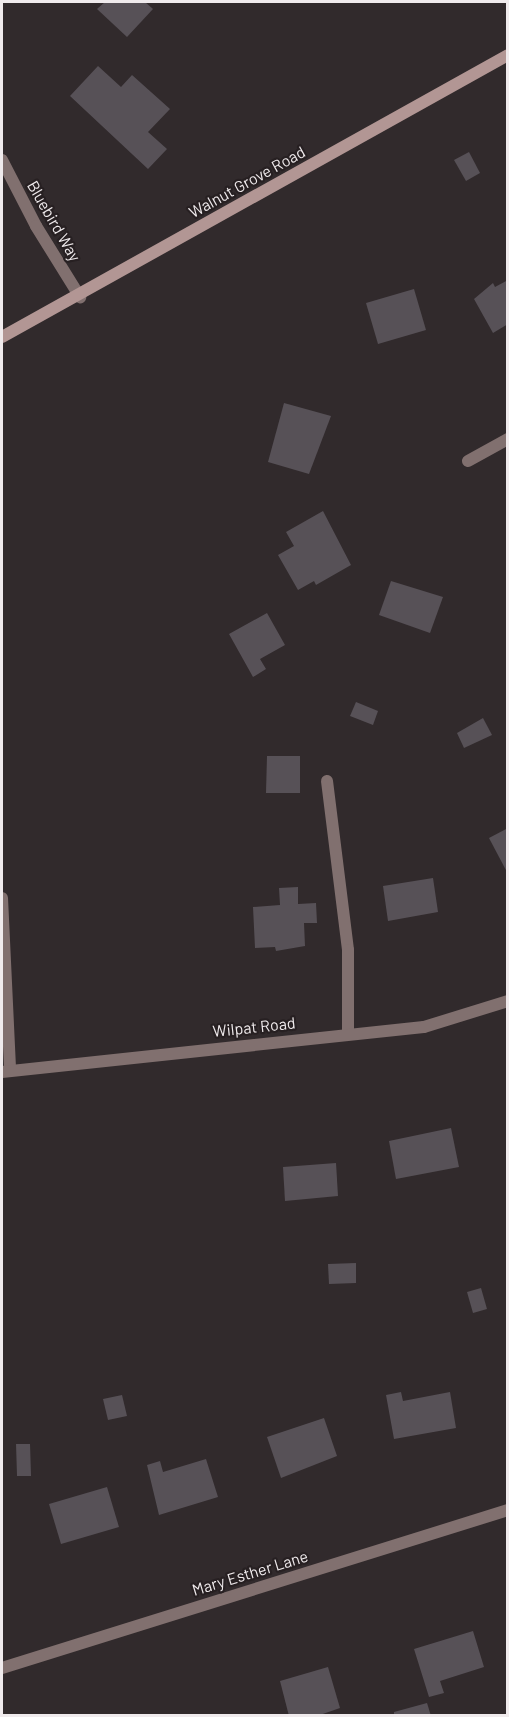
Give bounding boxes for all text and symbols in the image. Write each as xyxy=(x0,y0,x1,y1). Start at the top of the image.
street label: Walnut Grove Road xyxy=(186,142,308,222)
street label: Bluebird Way xyxy=(23,177,85,265)
street label: Wilpat Road xyxy=(212,1013,296,1041)
street label: Mary Esther Lane xyxy=(190,1546,310,1600)

